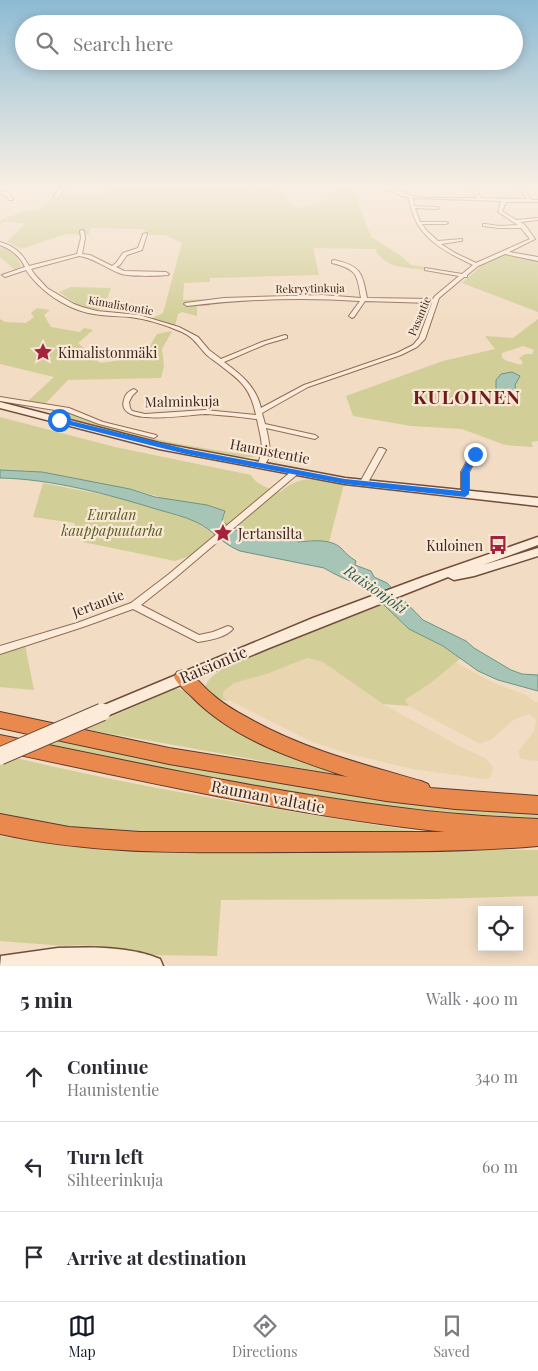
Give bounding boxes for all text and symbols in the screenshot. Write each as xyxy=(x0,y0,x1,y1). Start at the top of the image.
search box xyxy=(15,15,523,70)
icon: search xyxy=(33,29,61,57)
text: Search here xyxy=(73,30,173,56)
street label: Rekryytinkuja xyxy=(275,280,345,296)
street label: Kimalistontie xyxy=(87,292,155,318)
street label: Pasantie xyxy=(404,294,434,338)
place icon: Kimalistonmäki xyxy=(32,341,54,363)
place label: Kimalistonmäki xyxy=(58,343,157,362)
district label: KULOINEN xyxy=(413,383,521,409)
street label: Malminkuja xyxy=(145,391,219,411)
route start xyxy=(48,409,71,432)
street label: Haunistentie xyxy=(228,434,312,468)
route end xyxy=(464,443,487,466)
park label: Euralan kauppapuutarha xyxy=(60,505,163,540)
place icon: Jertansilta xyxy=(212,522,234,544)
place label: Jertansilta xyxy=(237,524,302,543)
bus stop icon: Kuloinen xyxy=(487,534,509,556)
place label: Kuloinen xyxy=(426,536,484,555)
water label: Raisionjoki xyxy=(340,559,412,618)
street label: Jertantie xyxy=(68,585,127,622)
street label: Raisiontie xyxy=(176,640,250,688)
street label: Rauman valtatie xyxy=(209,775,327,817)
map controls xyxy=(478,906,523,951)
button: locate xyxy=(478,906,523,951)
text: 5 min xyxy=(20,985,73,1013)
text: Walk · 400 m xyxy=(426,988,518,1009)
text: Continue xyxy=(67,1053,148,1079)
icon: ahead xyxy=(20,1063,48,1091)
text: 340 m xyxy=(475,1066,518,1087)
text: Haunistentie xyxy=(67,1079,159,1100)
text: Turn left xyxy=(67,1143,144,1169)
icon: left xyxy=(20,1153,48,1181)
text: 60 m xyxy=(482,1156,518,1177)
text: Sihteerinkuja xyxy=(67,1169,163,1190)
icon: arrive xyxy=(20,1243,48,1271)
text: Arrive at destination xyxy=(67,1244,247,1270)
tab: Map xyxy=(68,1312,96,1361)
tab: Directions xyxy=(232,1312,297,1361)
tab: Saved xyxy=(434,1312,470,1361)

